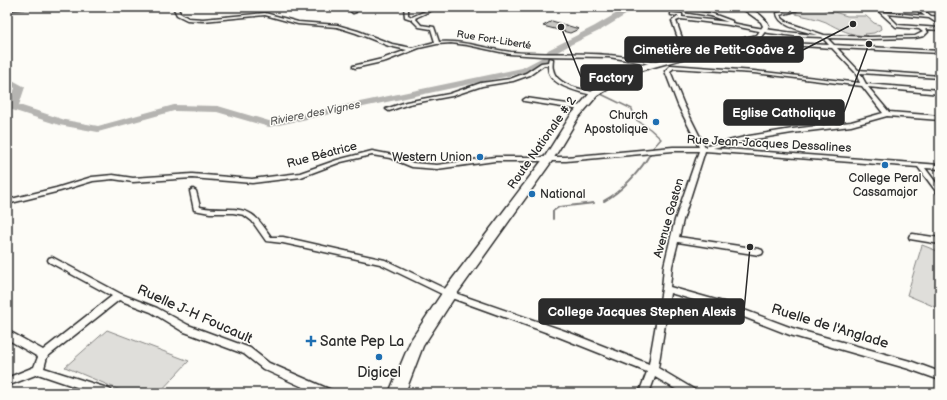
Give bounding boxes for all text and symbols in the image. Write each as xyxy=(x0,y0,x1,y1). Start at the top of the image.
street label: Rue Fort-Liberté xyxy=(456,28,532,52)
callout: Cimetière de Petit-Goâve 2 xyxy=(625,37,803,62)
text: Cimetière de Petit-Goâve 2 xyxy=(633,42,795,58)
callout: Factory xyxy=(581,65,642,90)
text: Factory xyxy=(588,70,634,86)
street label: Route Nationale # 2 xyxy=(505,94,579,192)
water label: Riviere des Vignes xyxy=(269,98,362,128)
callout: Eglise Catholique xyxy=(724,100,844,125)
text: Eglise Catholique xyxy=(732,105,836,121)
place label: Church Apostolique xyxy=(585,108,648,137)
marker: Church Apostolique xyxy=(651,117,661,127)
street label: Rue Jean-Jacques Dessalines xyxy=(686,132,852,156)
street label: Rue Béatrice xyxy=(285,138,359,172)
place label: Western Union xyxy=(392,150,472,165)
marker: Western Union xyxy=(475,152,485,162)
marker: College Peral Cassamajor xyxy=(880,160,890,170)
place label: College Peral Cassamajor xyxy=(849,171,921,200)
street label: Avenue Gaston xyxy=(650,176,688,260)
place label: National xyxy=(540,187,585,202)
marker: National xyxy=(527,189,537,199)
street label: Ruelle J-H Foucault xyxy=(135,281,256,347)
callout: College Jacques Stephen Alexis xyxy=(539,299,744,324)
street label: Ruelle de l'Anglade xyxy=(769,300,891,352)
text: College Jacques Stephen Alexis xyxy=(548,304,736,320)
place label: Sante Pep La xyxy=(320,333,404,350)
marker: Sante Pep La xyxy=(305,335,317,347)
marker: Digicel xyxy=(374,352,384,362)
place label: Digicel xyxy=(357,364,401,381)

